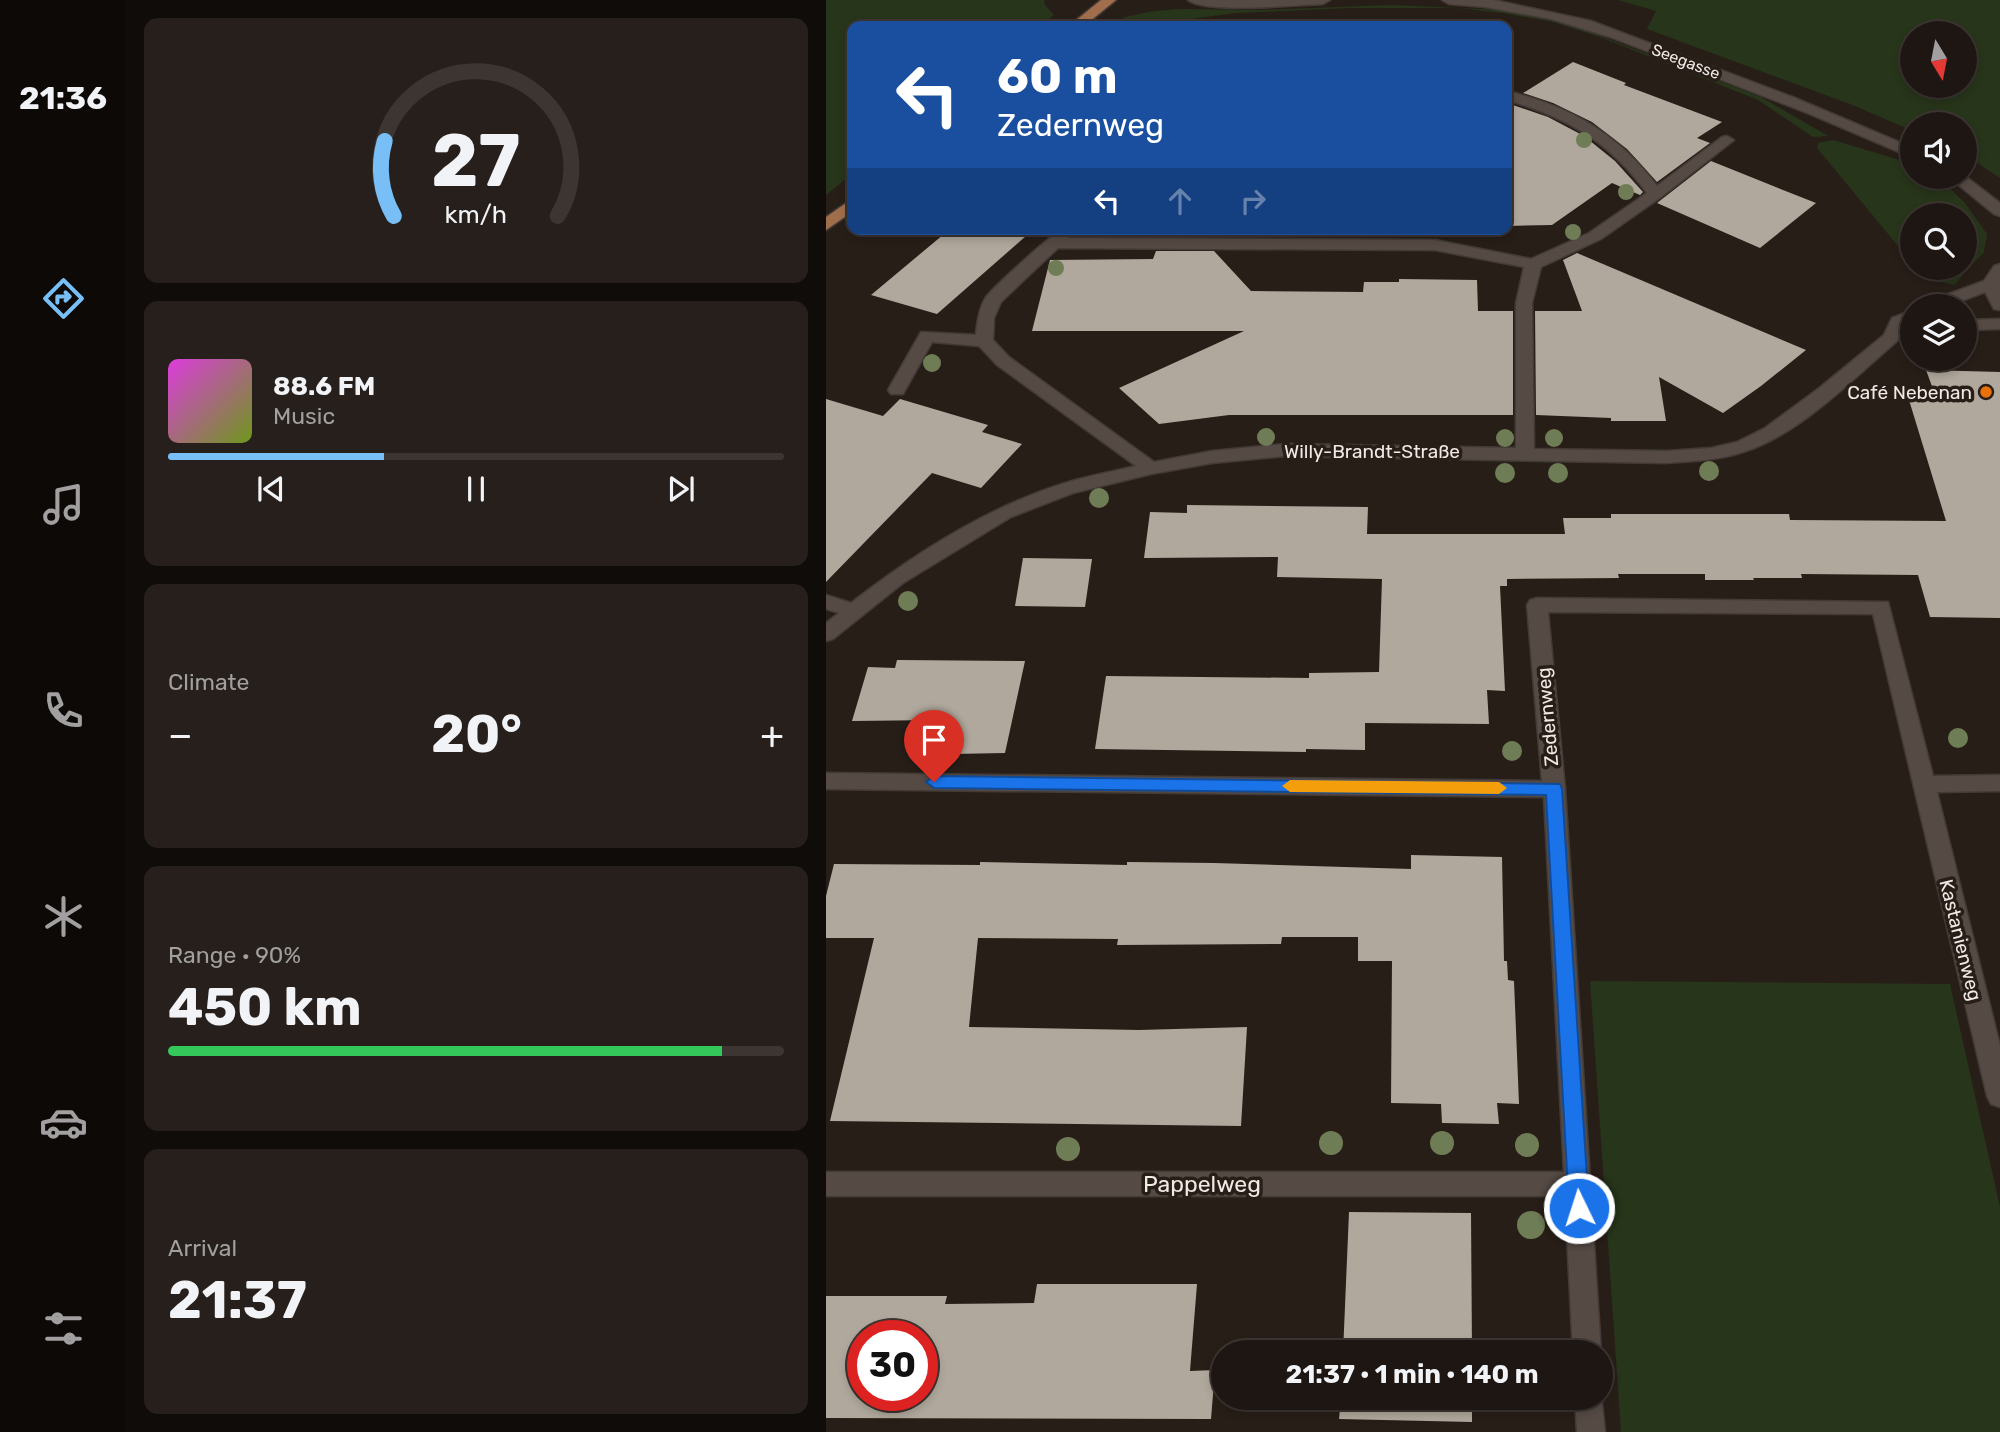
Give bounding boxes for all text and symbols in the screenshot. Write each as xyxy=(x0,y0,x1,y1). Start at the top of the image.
north arrow xyxy=(1900,21,1978,98)
map controls xyxy=(1900,21,1977,371)
street label: Seegasse xyxy=(1649,40,1723,83)
text: 60 m xyxy=(997,47,1118,105)
icon: left xyxy=(882,49,973,140)
text: 21:36 xyxy=(19,79,107,117)
text: Zedernweg xyxy=(997,106,1164,144)
button: sound xyxy=(1900,112,1977,189)
text: 27 xyxy=(431,119,521,205)
icon: left xyxy=(1088,182,1126,220)
icon: ahead xyxy=(1161,182,1199,220)
icon: right xyxy=(1234,182,1272,220)
text: km/h xyxy=(445,200,507,229)
button: search xyxy=(1900,203,1977,280)
icon: directions xyxy=(39,274,88,323)
button: layers xyxy=(1900,294,1977,371)
text: 88.6 FM xyxy=(273,371,375,402)
place label: Café Nebenan xyxy=(1847,381,1972,404)
marker: Café Nebenan xyxy=(1978,384,1994,400)
text: Music xyxy=(273,402,335,430)
street label: Willy-Brandt-Straße xyxy=(1284,440,1460,463)
icon: previous xyxy=(252,470,290,508)
icon: pause xyxy=(457,470,495,508)
icon: next xyxy=(662,470,700,508)
icon: music xyxy=(39,480,88,529)
street label: Zedernweg xyxy=(1532,667,1563,767)
text: Climate xyxy=(168,668,249,696)
icon: phone xyxy=(39,686,88,735)
text: 20° xyxy=(431,703,522,765)
pin xyxy=(904,710,964,782)
text: − xyxy=(168,712,193,758)
text: + xyxy=(760,712,784,758)
icon: arrive xyxy=(915,721,953,759)
street label: Kastanienweg xyxy=(1934,877,1987,1003)
icon: climate xyxy=(39,892,88,941)
text: Range · 90% xyxy=(168,941,301,969)
text: 450 km xyxy=(168,976,362,1038)
icon: car xyxy=(39,1098,88,1147)
street label: Pappelweg xyxy=(1143,1170,1261,1198)
position arrow xyxy=(1542,1171,1616,1245)
text: Arrival xyxy=(168,1234,237,1262)
text: 21:37 xyxy=(168,1269,307,1331)
icon: filters xyxy=(39,1304,88,1353)
speed limit sign: 30 xyxy=(847,1320,938,1411)
text: 21:37 · 1 min · 140 m xyxy=(1286,1359,1538,1390)

